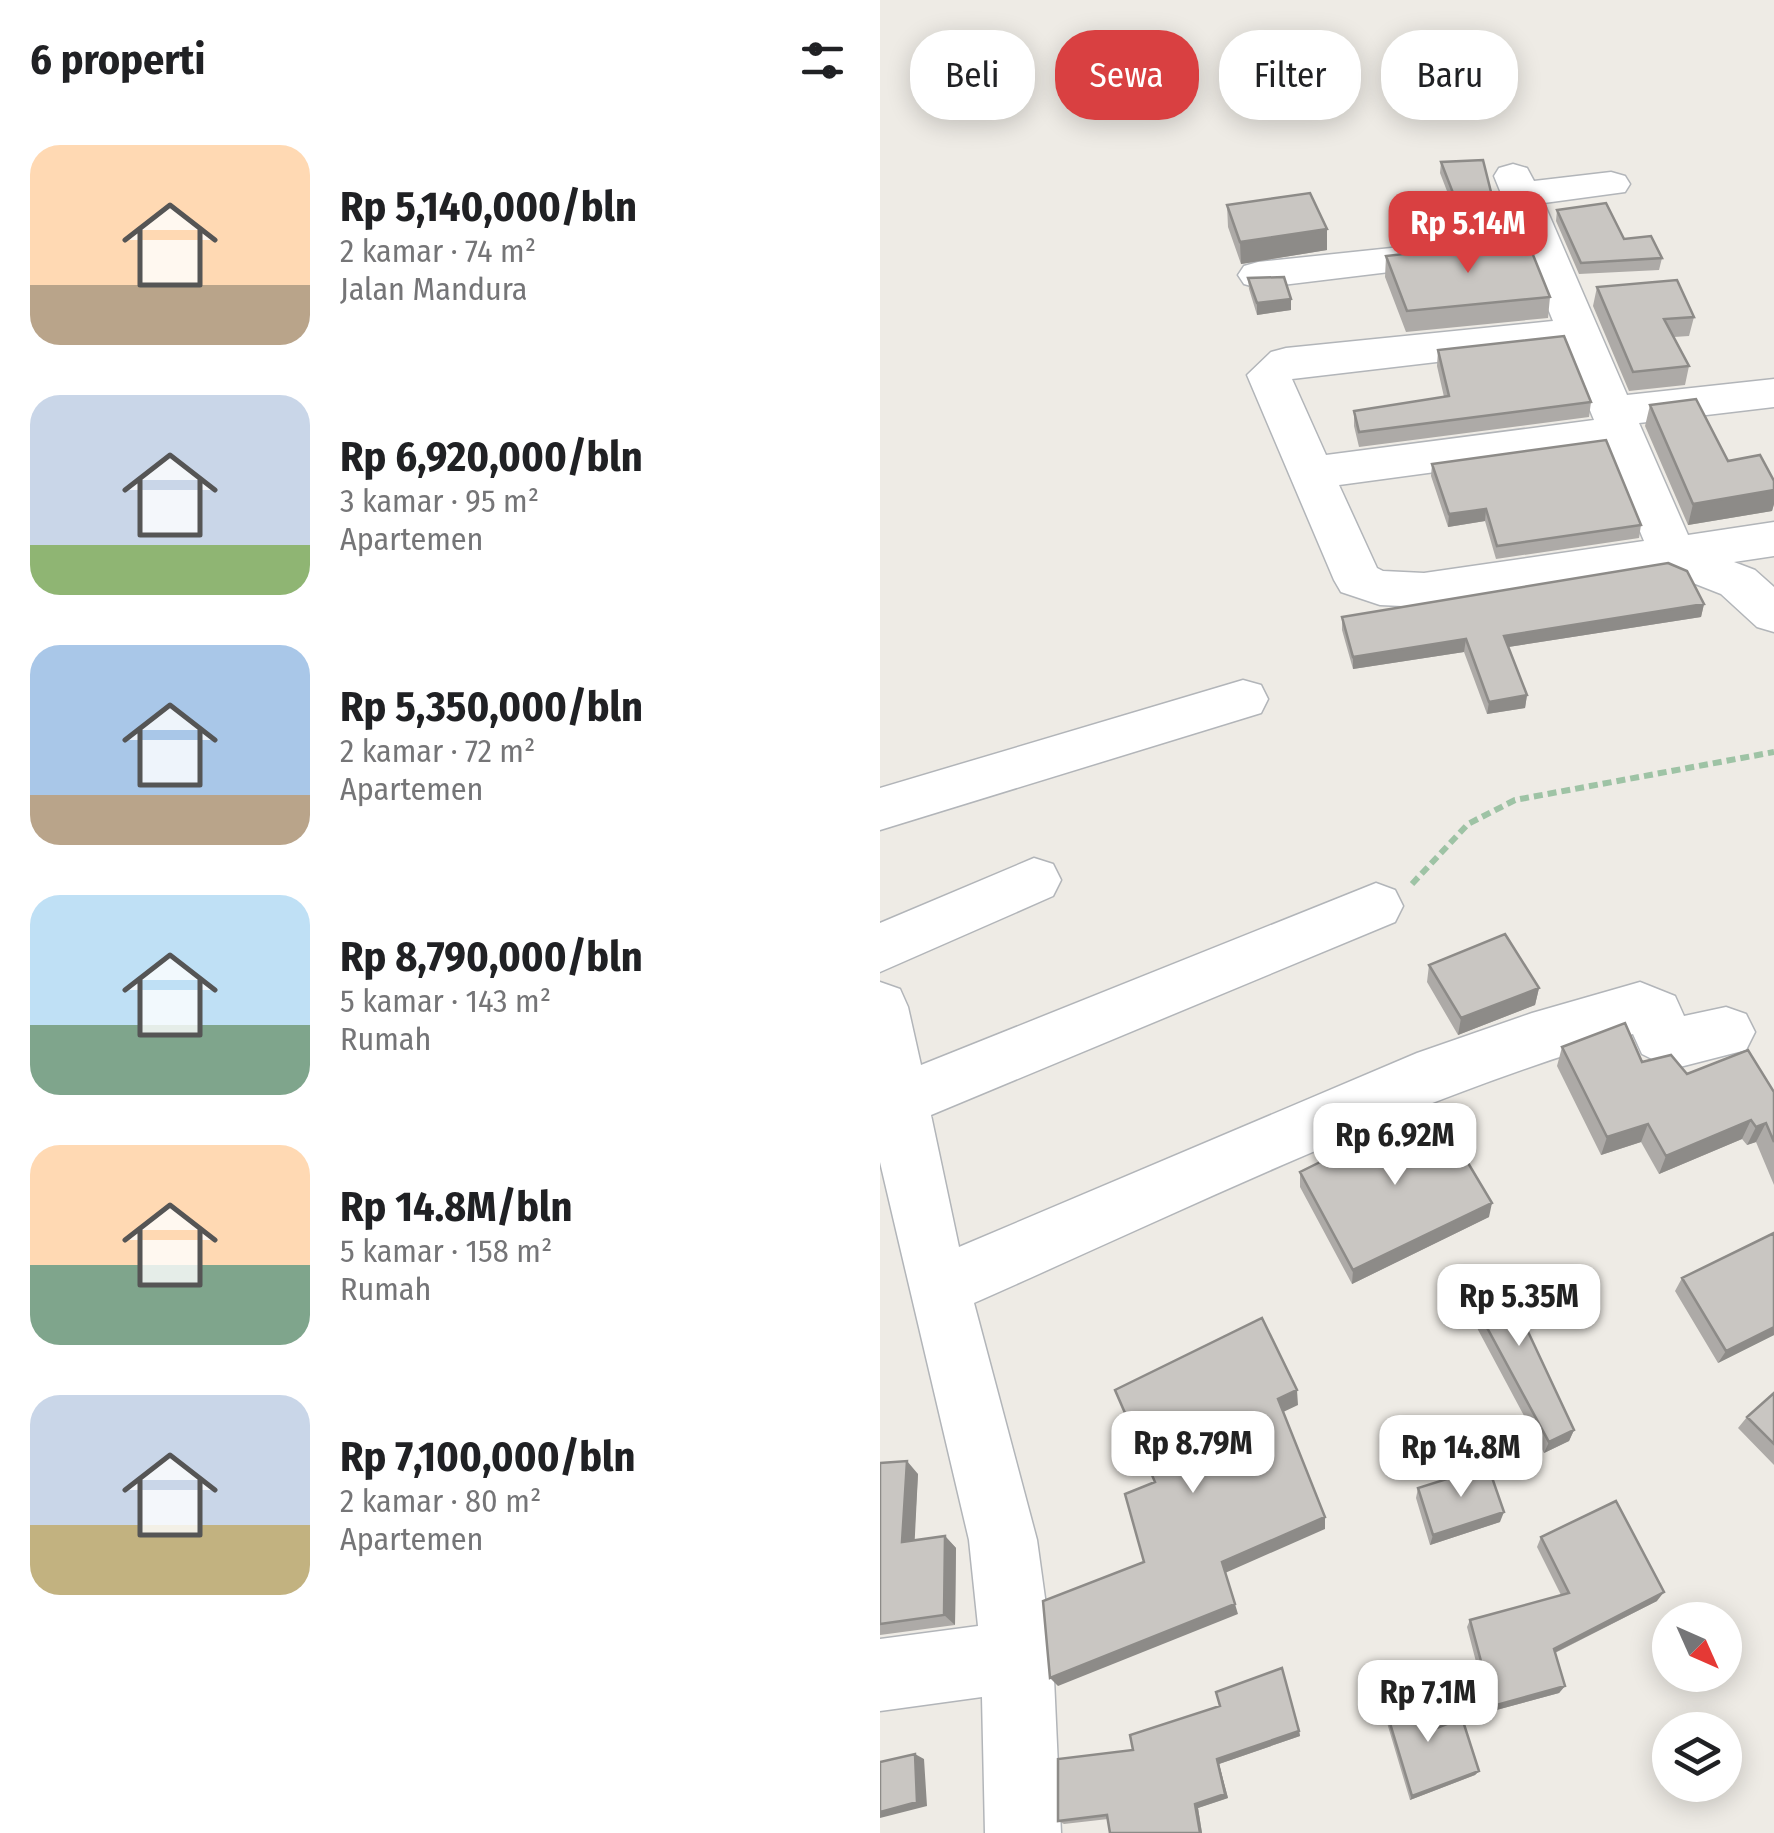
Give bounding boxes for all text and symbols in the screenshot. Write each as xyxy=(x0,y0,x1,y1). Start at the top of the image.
chip: Beli xyxy=(910,30,1035,120)
chip: Sewa xyxy=(1055,30,1199,120)
chip: Filter xyxy=(1219,30,1361,120)
chip: Baru xyxy=(1381,30,1518,120)
icon: filters xyxy=(795,33,850,88)
text: 6 properti xyxy=(30,35,205,85)
text: Rp 5,140,000/bln xyxy=(340,182,637,232)
icon: home xyxy=(110,185,230,305)
pin: Rp 5.14M xyxy=(1365,191,1571,276)
text: Rp 5.14M xyxy=(1411,204,1525,242)
text: 2 kamar · 74 m² xyxy=(340,232,536,270)
text: Jalan Mandura xyxy=(340,270,528,308)
text: Rp 6,920,000/bln xyxy=(340,432,643,482)
icon: home xyxy=(110,435,230,555)
text: 3 kamar · 95 m² xyxy=(340,482,539,520)
text: Apartemen xyxy=(340,520,484,558)
text: Rp 5,350,000/bln xyxy=(340,682,643,732)
icon: home xyxy=(110,685,230,805)
text: 2 kamar · 72 m² xyxy=(340,732,535,770)
text: Apartemen xyxy=(340,770,484,808)
text: Rp 8,790,000/bln xyxy=(340,932,643,982)
icon: home xyxy=(110,935,230,1055)
text: 5 kamar · 143 m² xyxy=(340,982,551,1020)
text: Rumah xyxy=(340,1020,431,1058)
pin: Rp 6.92M xyxy=(1292,1103,1498,1188)
text: Rp 6.92M xyxy=(1335,1116,1455,1154)
text: Rp 14.8M/bln xyxy=(340,1182,572,1232)
icon: home xyxy=(110,1185,230,1305)
text: 5 kamar · 158 m² xyxy=(340,1232,552,1270)
pin: Rp 5.35M xyxy=(1416,1264,1622,1349)
text: Rumah xyxy=(340,1270,431,1308)
text: Rp 5.35M xyxy=(1459,1277,1579,1315)
pin: Rp 8.79M xyxy=(1090,1411,1296,1496)
pin: Rp 14.8M xyxy=(1358,1415,1564,1500)
text: Rp 8.79M xyxy=(1133,1424,1253,1462)
text: Rp 14.8M xyxy=(1401,1428,1521,1466)
text: Rp 7,100,000/bln xyxy=(340,1432,636,1482)
icon: home xyxy=(110,1435,230,1555)
text: 2 kamar · 80 m² xyxy=(340,1482,541,1520)
text: Apartemen xyxy=(340,1520,484,1558)
north arrow xyxy=(1652,1602,1742,1692)
map controls xyxy=(1652,1602,1742,1802)
pin: Rp 7.1M xyxy=(1336,1660,1520,1745)
text: Rp 7.1M xyxy=(1380,1673,1476,1711)
button: layers xyxy=(1652,1712,1742,1802)

